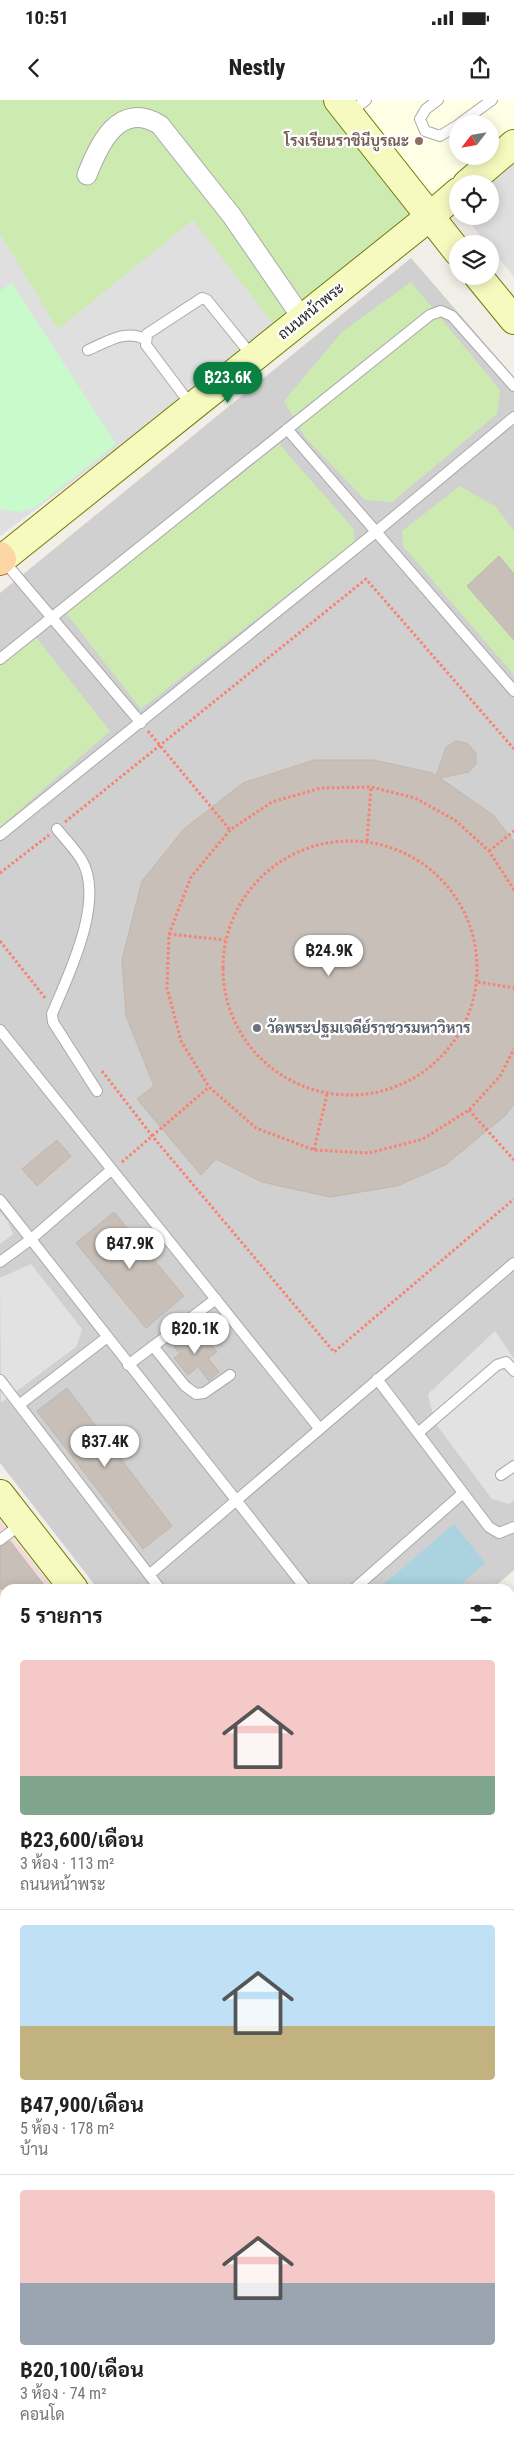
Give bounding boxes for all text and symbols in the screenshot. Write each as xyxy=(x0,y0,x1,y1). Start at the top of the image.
text: 10:51 xyxy=(25,6,69,29)
icon: back xyxy=(20,54,48,82)
icon: share xyxy=(466,54,494,82)
text: Nestly xyxy=(229,55,285,80)
north arrow xyxy=(449,115,499,165)
map controls xyxy=(449,115,499,285)
place label: โรงเรียนราชินีบูรณะ xyxy=(283,130,409,152)
marker: โรงเรียนราชินีบูรณะ xyxy=(413,135,425,147)
button: locate xyxy=(449,175,499,225)
button: layers xyxy=(449,235,499,285)
street label: ถนนหน้าพระ xyxy=(274,278,348,343)
pin: ฿23.6K xyxy=(187,362,269,404)
text: ฿23.6K xyxy=(204,368,252,387)
pin: ฿24.9K xyxy=(288,934,370,977)
text: ฿24.9K xyxy=(305,941,353,960)
place label: วัดพระปฐมเจดีย์ราชวรมหาวิหาร xyxy=(267,1018,471,1038)
marker: วัดพระปฐมเจดีย์ราชวรมหาวิหาร xyxy=(251,1022,263,1034)
pin: ฿47.9K xyxy=(89,1228,171,1270)
text: ฿47.9K xyxy=(106,1234,154,1253)
pin: ฿20.1K xyxy=(154,1312,236,1355)
text: ฿20.1K xyxy=(171,1319,219,1338)
pin: ฿37.4K xyxy=(64,1426,146,1468)
text: ฿37.4K xyxy=(81,1432,129,1451)
icon: filters xyxy=(467,1600,495,1628)
text: 5 รายการ xyxy=(20,1604,103,1628)
icon: home xyxy=(213,1692,303,1782)
text: ฿23,600/เดือน xyxy=(20,1828,144,1852)
text: 3 ห้อง · 113 m² xyxy=(20,1854,114,1873)
text: ถนนหน้าพระ xyxy=(20,1875,106,1894)
icon: home xyxy=(213,1958,303,2048)
text: ฿47,900/เดือน xyxy=(20,2093,144,2117)
text: 5 ห้อง · 178 m² xyxy=(20,2119,114,2138)
text: บ้าน xyxy=(20,2140,48,2159)
icon: home xyxy=(213,2223,303,2313)
text: ฿20,100/เดือน xyxy=(20,2358,144,2382)
text: 3 ห้อง · 74 m² xyxy=(20,2384,106,2403)
text: คอนโด xyxy=(20,2405,65,2424)

